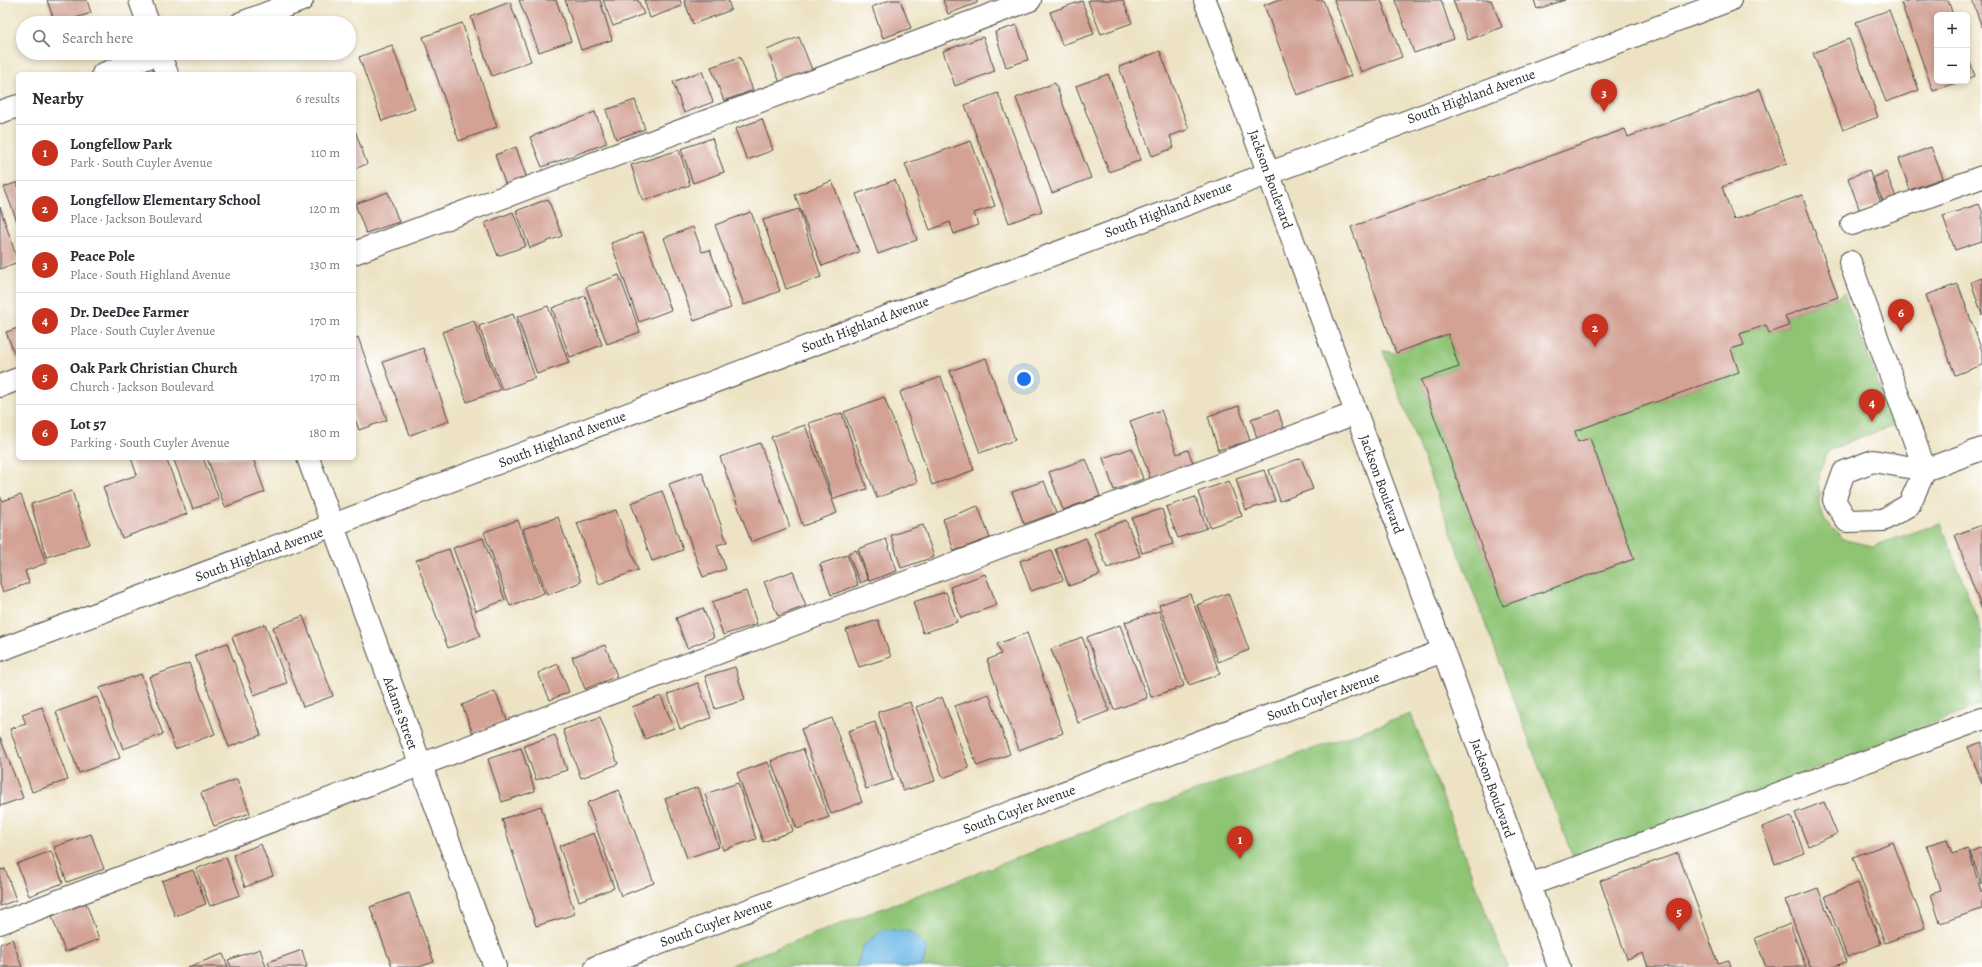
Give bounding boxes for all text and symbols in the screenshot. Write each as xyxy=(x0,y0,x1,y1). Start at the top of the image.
map controls xyxy=(1934,12,1970,84)
button: + xyxy=(1934,12,1970,48)
search box xyxy=(16,16,356,60)
icon: search xyxy=(30,27,52,49)
text: Search here xyxy=(62,28,133,48)
button: − xyxy=(1934,48,1970,84)
street label: South Highland Avenue xyxy=(1404,64,1538,128)
pin: 3 xyxy=(1591,79,1617,112)
text: Nearby xyxy=(32,87,83,110)
text: 6 results xyxy=(296,90,340,107)
street label: Jackson Boulevard xyxy=(1244,127,1297,232)
text: Longfellow Park xyxy=(70,134,172,154)
text: 1 xyxy=(43,144,47,161)
text: 110 m xyxy=(311,144,340,161)
text: Park · South Cuyler Avenue xyxy=(70,154,212,171)
street label: South Highland Avenue xyxy=(1102,176,1235,243)
text: Longfellow Elementary School xyxy=(70,190,260,210)
text: 2 xyxy=(42,200,48,217)
text: 120 m xyxy=(309,200,340,217)
text: Place · Jackson Boulevard xyxy=(70,210,202,227)
text: Peace Pole xyxy=(70,246,135,266)
text: 3 xyxy=(42,256,48,273)
text: 130 m xyxy=(310,256,340,273)
text: Place · South Highland Avenue xyxy=(70,266,231,283)
street label: South Highland Avenue xyxy=(799,291,932,358)
pin: 6 xyxy=(1888,299,1914,332)
text: Dr. DeeDee Farmer xyxy=(70,302,189,322)
text: 4 xyxy=(42,312,48,329)
text: 170 m xyxy=(310,312,340,329)
pin: 2 xyxy=(1582,314,1608,347)
text: Place · South Cuyler Avenue xyxy=(70,322,215,339)
text: Oak Park Christian Church xyxy=(70,358,238,378)
text: 5 xyxy=(42,368,48,385)
text: 170 m xyxy=(310,368,340,385)
your location xyxy=(1014,369,1034,389)
text: Church · Jackson Boulevard xyxy=(70,378,214,395)
pin: 4 xyxy=(1859,389,1885,422)
street label: South Highland Avenue xyxy=(496,406,629,473)
text: Lot 57 xyxy=(70,414,106,434)
text: 6 xyxy=(42,424,48,441)
text: 180 m xyxy=(309,424,340,441)
street label: Jackson Boulevard xyxy=(1355,432,1408,537)
text: Parking · South Cuyler Avenue xyxy=(70,434,230,451)
street label: South Highland Avenue xyxy=(192,522,326,586)
street label: South Cuyler Avenue xyxy=(1264,667,1382,726)
street label: Adams Street xyxy=(378,673,423,753)
street label: Jackson Boulevard xyxy=(1466,736,1519,841)
street label: South Cuyler Avenue xyxy=(960,780,1078,839)
pin: 1 xyxy=(1227,826,1253,859)
street label: South Cuyler Avenue xyxy=(657,893,775,952)
pin: 5 xyxy=(1666,898,1692,931)

